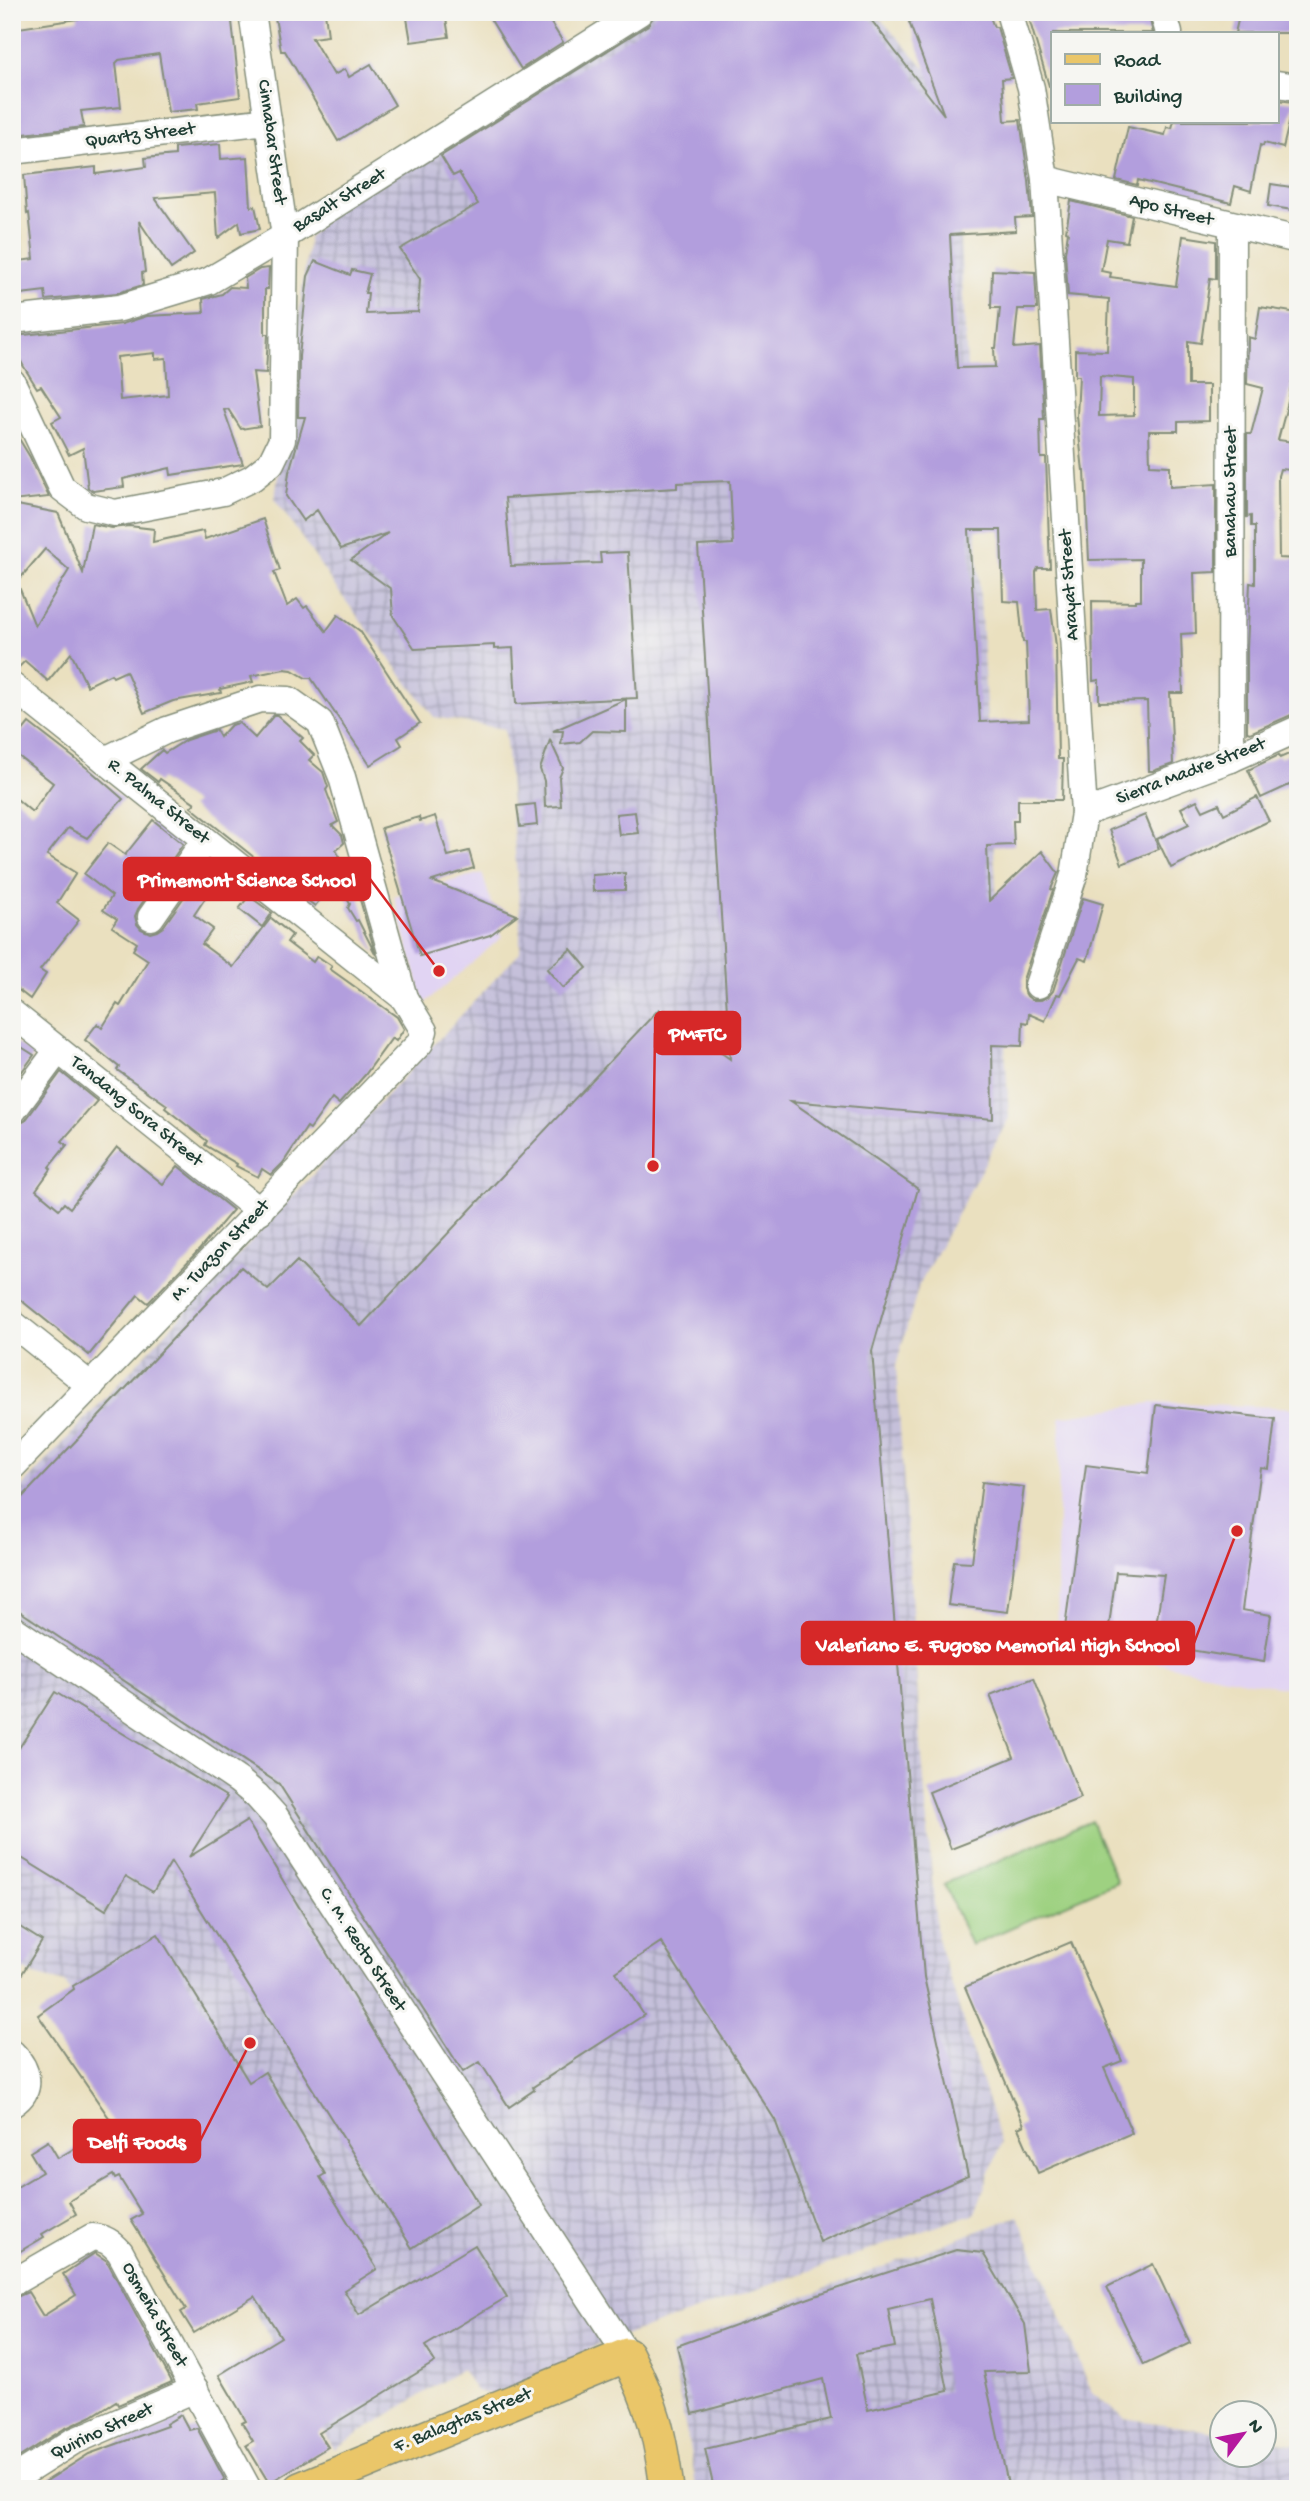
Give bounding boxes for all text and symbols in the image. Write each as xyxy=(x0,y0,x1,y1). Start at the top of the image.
legend xyxy=(1051,32,1278,122)
text: Road xyxy=(1114,50,1162,75)
street label: Cinnabar Street xyxy=(251,78,291,208)
text: Building xyxy=(1113,86,1183,111)
street label: Quartz Street xyxy=(84,118,198,154)
street label: Basalt Street xyxy=(289,162,392,239)
street label: Apo Street xyxy=(1127,189,1217,233)
street label: Banahaw Street xyxy=(1220,425,1243,558)
street label: Arayat Street xyxy=(1054,526,1085,641)
street label: Sierra Madre Street xyxy=(1113,732,1271,811)
street label: R. Palma Street xyxy=(102,754,215,852)
callout: Primemont Science School xyxy=(124,858,370,900)
text: Primemont Science School xyxy=(137,870,357,895)
callout: PMFTC xyxy=(655,1012,740,1054)
text: PMFTC xyxy=(668,1024,727,1049)
street label: Tandang Sora Street xyxy=(64,1051,209,1174)
street label: M. Tuazon Street xyxy=(167,1194,277,1307)
callout: Valeriano E. Fugoso Memorial High School xyxy=(802,1622,1194,1664)
text: Valeriano E. Fugoso Memorial High School xyxy=(815,1635,1180,1660)
street label: C. M. Recto Street xyxy=(313,1884,412,2018)
callout: Delfi Foods xyxy=(74,2120,200,2162)
text: Delfi Foods xyxy=(86,2132,187,2157)
street label: Osmeña Street xyxy=(116,2258,193,2373)
street label: F. Balagtas Street xyxy=(390,2382,537,2459)
street label: Quirino Street xyxy=(47,2397,159,2466)
north arrow xyxy=(1208,2400,1278,2470)
text: N xyxy=(1241,2415,1267,2438)

